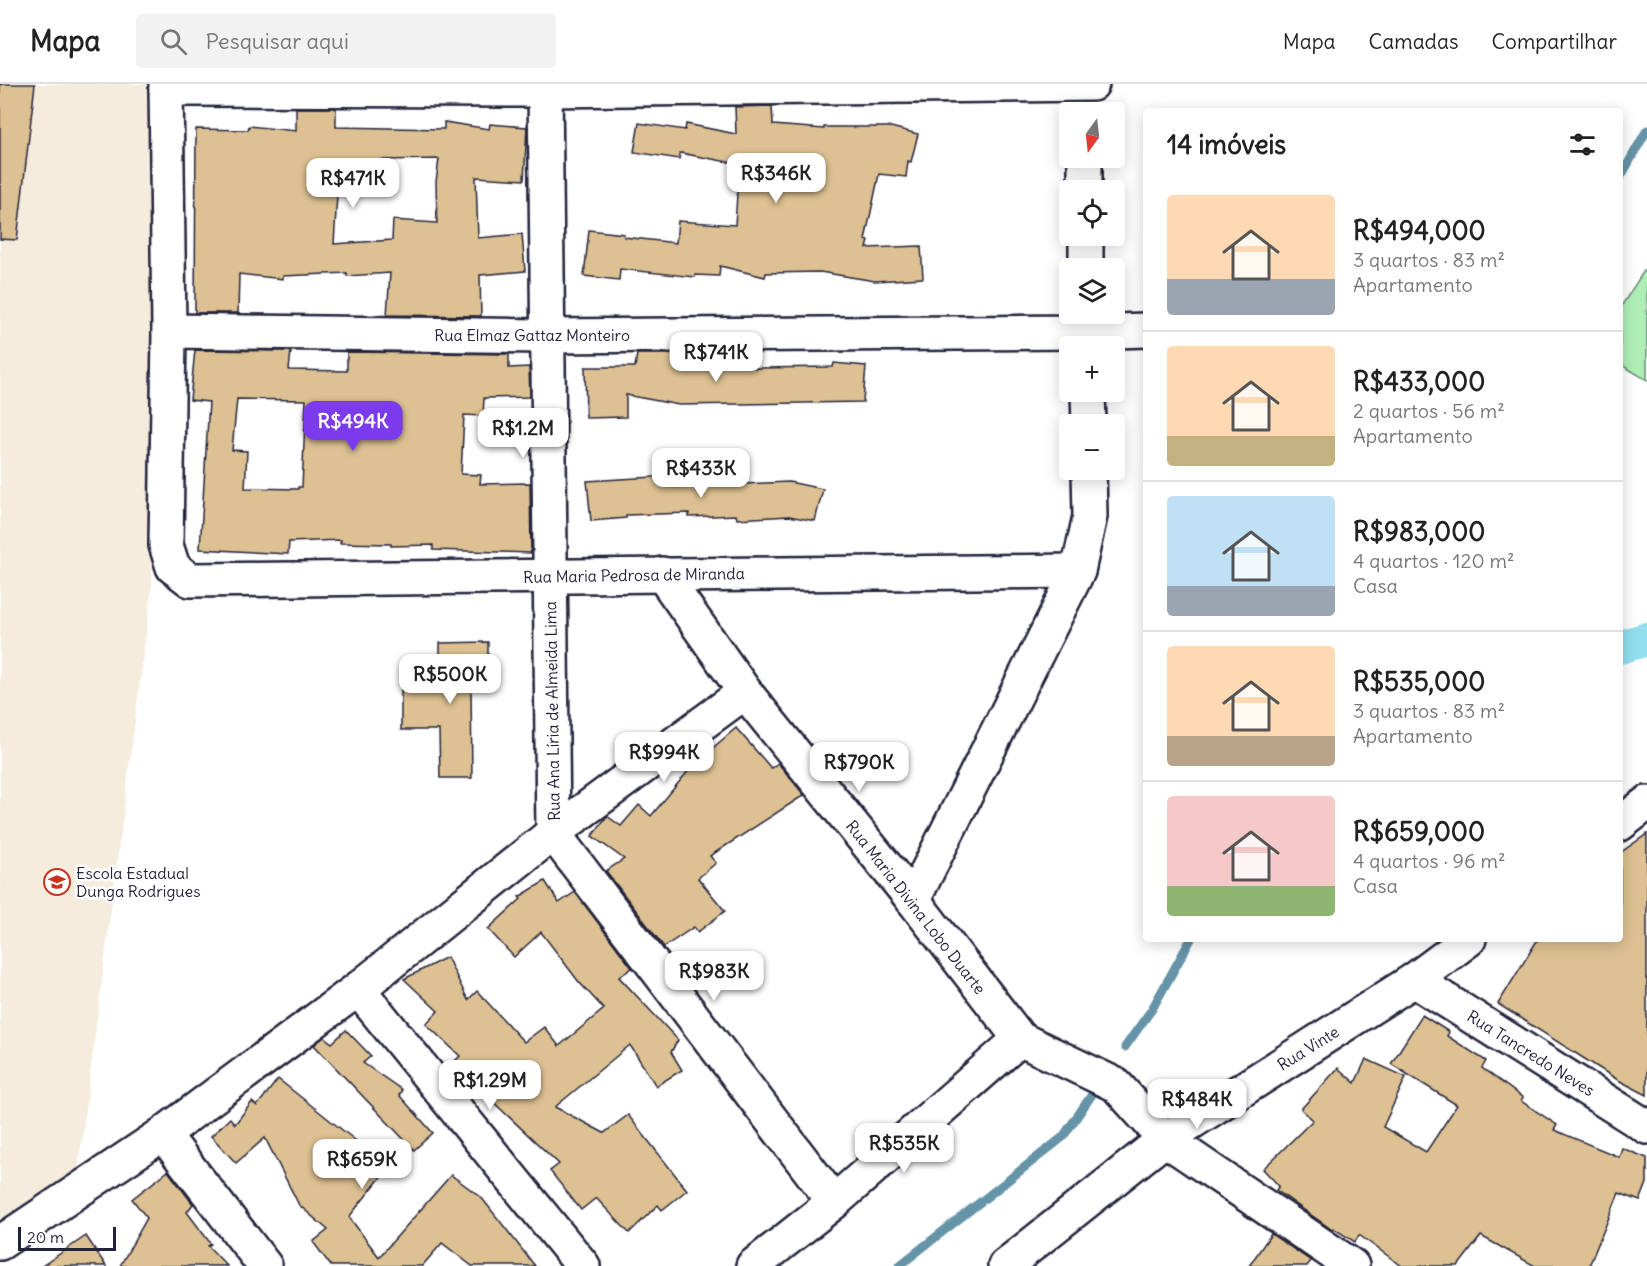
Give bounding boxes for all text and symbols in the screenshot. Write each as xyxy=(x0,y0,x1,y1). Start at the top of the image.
search box xyxy=(136,14,556,68)
text: Mapa xyxy=(30,23,100,59)
icon: search xyxy=(157,25,190,58)
text: Pesquisar aqui xyxy=(205,27,349,55)
text: Mapa xyxy=(1283,28,1336,55)
text: Camadas xyxy=(1369,28,1458,55)
text: Compartilhar xyxy=(1491,28,1617,55)
north arrow xyxy=(1059,102,1125,168)
map controls xyxy=(1059,102,1125,480)
text: 14 imóveis xyxy=(1167,128,1286,161)
icon: filters xyxy=(1566,128,1599,161)
pin: R$346K xyxy=(727,153,825,204)
pin: R$471K xyxy=(304,158,402,209)
text: R$346K xyxy=(741,160,811,185)
text: R$471K xyxy=(320,165,386,190)
button: locate xyxy=(1059,180,1125,246)
text: R$494,000 xyxy=(1353,214,1486,247)
icon: home xyxy=(1215,219,1287,291)
text: 3 quartos · 83 m² xyxy=(1353,247,1505,272)
button: layers xyxy=(1059,258,1125,324)
text: Apartamento xyxy=(1353,272,1473,297)
street label: Rua Elmaz Gattaz Monteiro xyxy=(434,325,630,345)
pin: R$741K xyxy=(667,332,765,383)
button: + xyxy=(1059,336,1125,402)
text: R$741K xyxy=(684,339,748,364)
text: R$433,000 xyxy=(1353,365,1485,398)
icon: home xyxy=(1215,370,1287,442)
text: 2 quartos · 56 m² xyxy=(1353,398,1505,423)
pin: R$494K xyxy=(304,401,402,452)
text: R$494K xyxy=(318,408,388,433)
pin: R$1.2M xyxy=(474,408,572,459)
button: − xyxy=(1059,414,1125,480)
text: R$1.2M xyxy=(492,415,554,440)
text: Apartamento xyxy=(1353,423,1473,448)
pin: R$433K xyxy=(652,448,750,499)
text: R$433K xyxy=(666,455,736,480)
text: R$983,000 xyxy=(1353,515,1485,548)
icon: home xyxy=(1215,520,1287,592)
text: 4 quartos · 120 m² xyxy=(1353,548,1514,573)
street label: Rua Maria Pedrosa de Miranda xyxy=(523,563,745,587)
text: Casa xyxy=(1353,573,1398,598)
street label: Rua Ana Líria de Almeida Lima xyxy=(540,601,564,821)
pin: R$500K xyxy=(401,654,499,705)
text: R$500K xyxy=(413,661,487,686)
text: R$535,000 xyxy=(1353,665,1485,698)
icon: home xyxy=(1215,670,1287,742)
text: 3 quartos · 83 m² xyxy=(1353,698,1505,723)
text: Apartamento xyxy=(1353,723,1473,748)
pin: R$994K xyxy=(615,732,713,783)
text: R$994K xyxy=(629,739,699,764)
pin: R$790K xyxy=(810,742,908,793)
text: R$790K xyxy=(824,749,894,774)
text: R$659,000 xyxy=(1353,815,1485,848)
street label: Rua Maria Divina Lobo Duarte xyxy=(842,816,990,998)
icon: home xyxy=(1215,820,1287,892)
text: 4 quartos · 96 m² xyxy=(1353,848,1505,873)
place label: Escola Estadual Dunga Rodrigues xyxy=(76,863,200,901)
school or university icon: Escola Estadual Dunga Rodrigues xyxy=(42,867,72,897)
text: Casa xyxy=(1353,873,1398,898)
pin: R$983K xyxy=(665,951,763,1002)
text: R$983K xyxy=(679,958,749,983)
street label: Rua Tancredo Neves xyxy=(1464,1006,1598,1100)
street label: Rua Vinte xyxy=(1274,1021,1342,1075)
pin: R$1.29M xyxy=(435,1060,545,1111)
text: R$1.29M xyxy=(453,1067,527,1092)
pin: R$484K xyxy=(1148,1079,1246,1130)
text: R$484K xyxy=(1162,1086,1232,1111)
pin: R$535K xyxy=(855,1123,953,1174)
text: R$535K xyxy=(869,1130,939,1155)
pin: R$659K xyxy=(313,1139,411,1190)
text: R$659K xyxy=(327,1146,397,1171)
scale bar xyxy=(18,1224,116,1252)
text: 20 m xyxy=(27,1227,64,1247)

